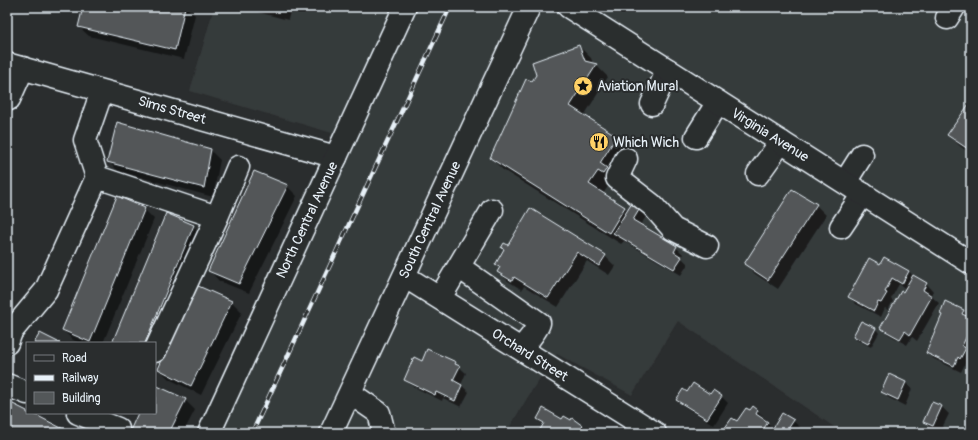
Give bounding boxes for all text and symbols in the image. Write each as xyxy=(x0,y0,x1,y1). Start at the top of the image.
place icon: Aviation Mural xyxy=(572,75,594,97)
place label: Aviation Mural xyxy=(597,78,679,95)
street label: Sims Street xyxy=(136,92,208,128)
street label: Virginia Avenue xyxy=(728,104,812,166)
restaurant icon: Which Wich xyxy=(588,131,610,153)
place label: Which Wich xyxy=(613,134,679,151)
street label: North Central Avenue xyxy=(272,159,342,281)
street label: South Central Avenue xyxy=(395,159,465,281)
street label: Orchard Street xyxy=(489,325,572,385)
legend xyxy=(26,342,156,414)
text: Road xyxy=(62,351,87,366)
text: Railway xyxy=(62,371,98,386)
text: Building xyxy=(62,391,101,406)

